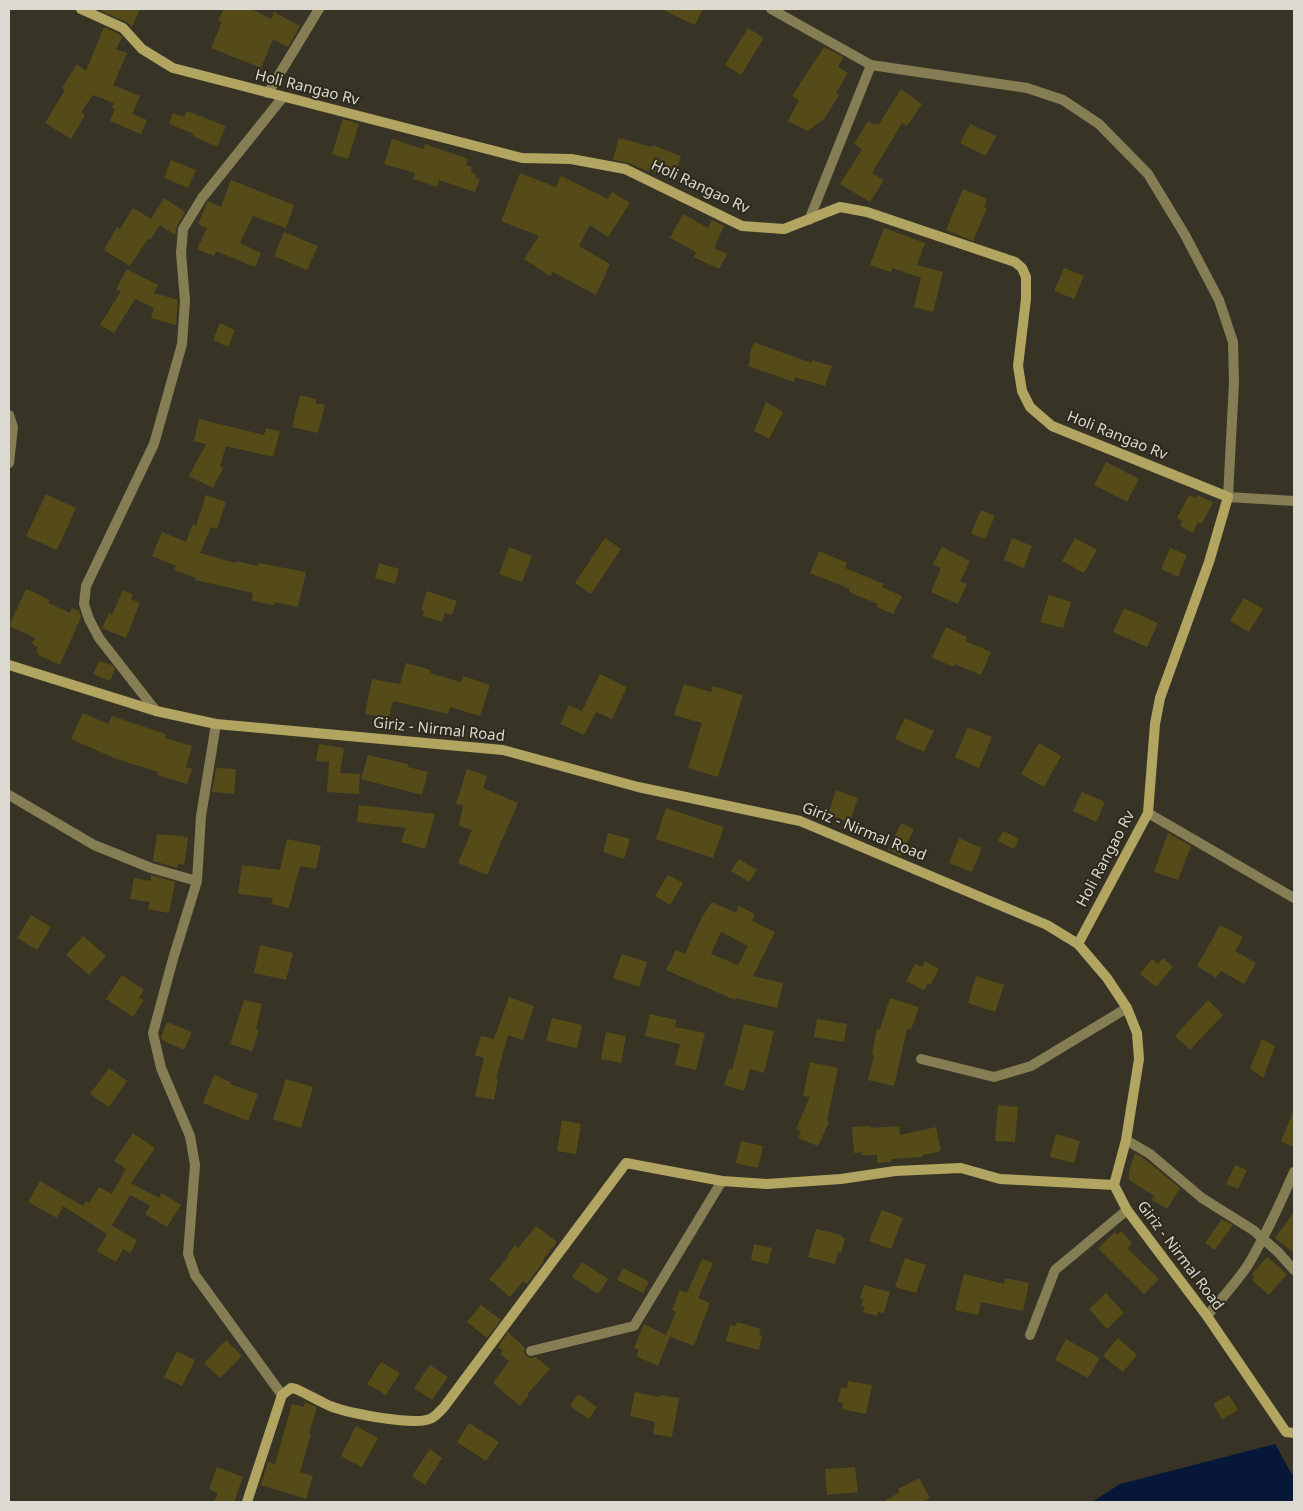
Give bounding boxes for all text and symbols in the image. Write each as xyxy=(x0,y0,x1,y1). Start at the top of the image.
street label: Holi Rangao Rv xyxy=(253,66,361,110)
street label: Holi Rangao Rv xyxy=(648,156,752,218)
street label: Holi Rangao Rv xyxy=(1064,408,1170,464)
street label: Giriz - Nirmal Road xyxy=(372,714,506,746)
street label: Giriz - Nirmal Road xyxy=(799,799,929,865)
street label: Holi Rangao Rv xyxy=(1073,808,1139,910)
street label: Giriz - Nirmal Road xyxy=(1133,1198,1227,1314)

